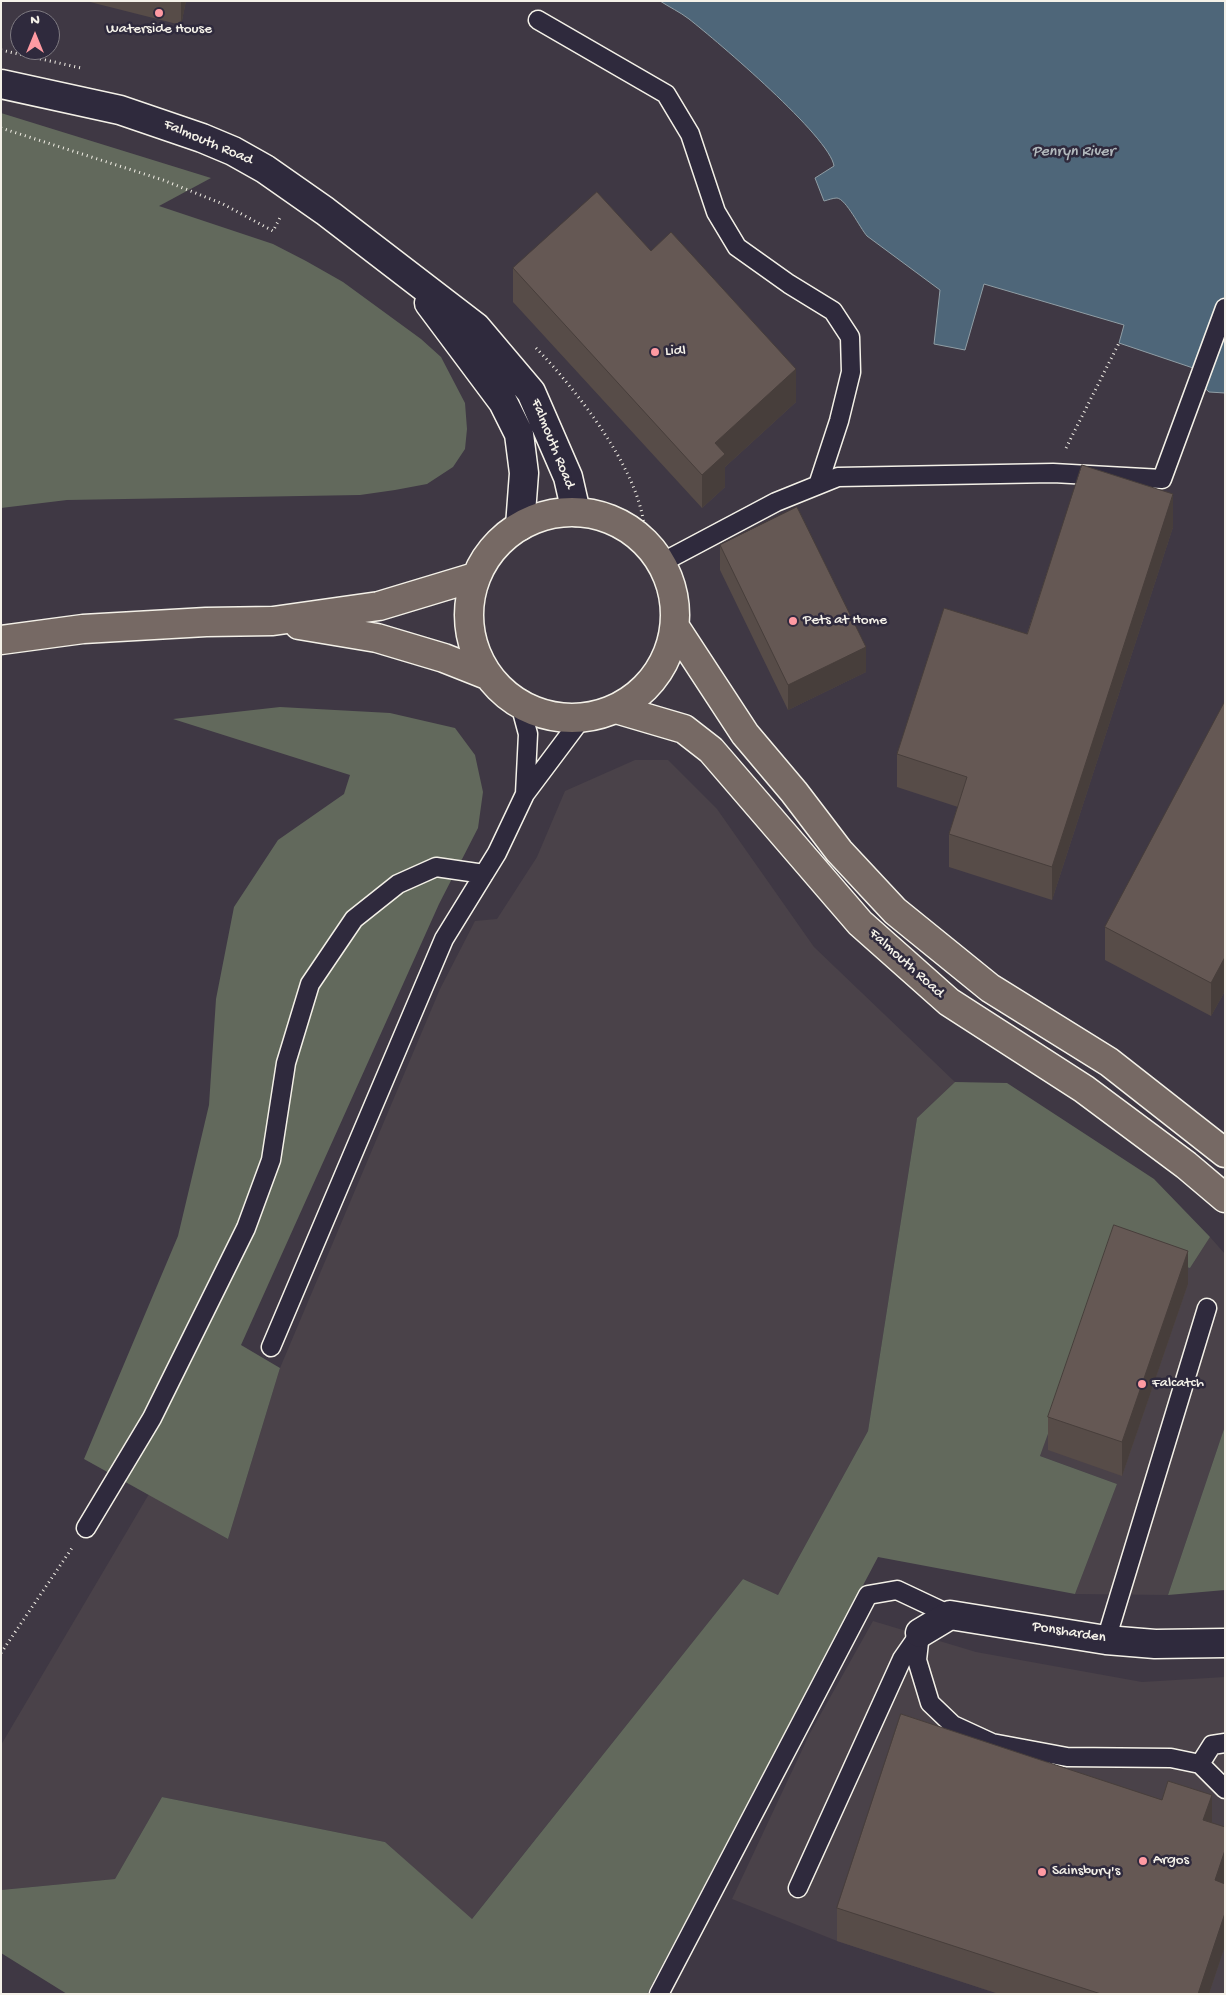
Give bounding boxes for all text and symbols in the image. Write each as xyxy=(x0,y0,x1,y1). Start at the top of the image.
marker: Waterside House xyxy=(153,7,165,19)
north arrow xyxy=(10,10,60,60)
text: N xyxy=(30,12,40,29)
place label: Waterside House xyxy=(106,21,212,39)
street label: Falmouth Road xyxy=(161,116,255,170)
water label: Penryn River xyxy=(1032,143,1114,163)
place label: Lidl xyxy=(665,343,686,361)
marker: Lidl xyxy=(649,346,661,358)
street label: Falmouth Road xyxy=(526,396,578,492)
place label: Pets at Home xyxy=(803,612,887,630)
marker: Pets at Home xyxy=(787,615,799,627)
street label: Falmouth Road xyxy=(865,925,947,1003)
place label: Falcatch xyxy=(1152,1375,1204,1393)
marker: Falcatch xyxy=(1136,1378,1148,1390)
street label: Ponsharden xyxy=(1031,1618,1107,1648)
place label: Argos xyxy=(1153,1852,1189,1870)
marker: Argos xyxy=(1137,1855,1149,1867)
place label: Sainsbury's xyxy=(1052,1863,1120,1881)
marker: Sainsbury's xyxy=(1036,1866,1048,1878)

